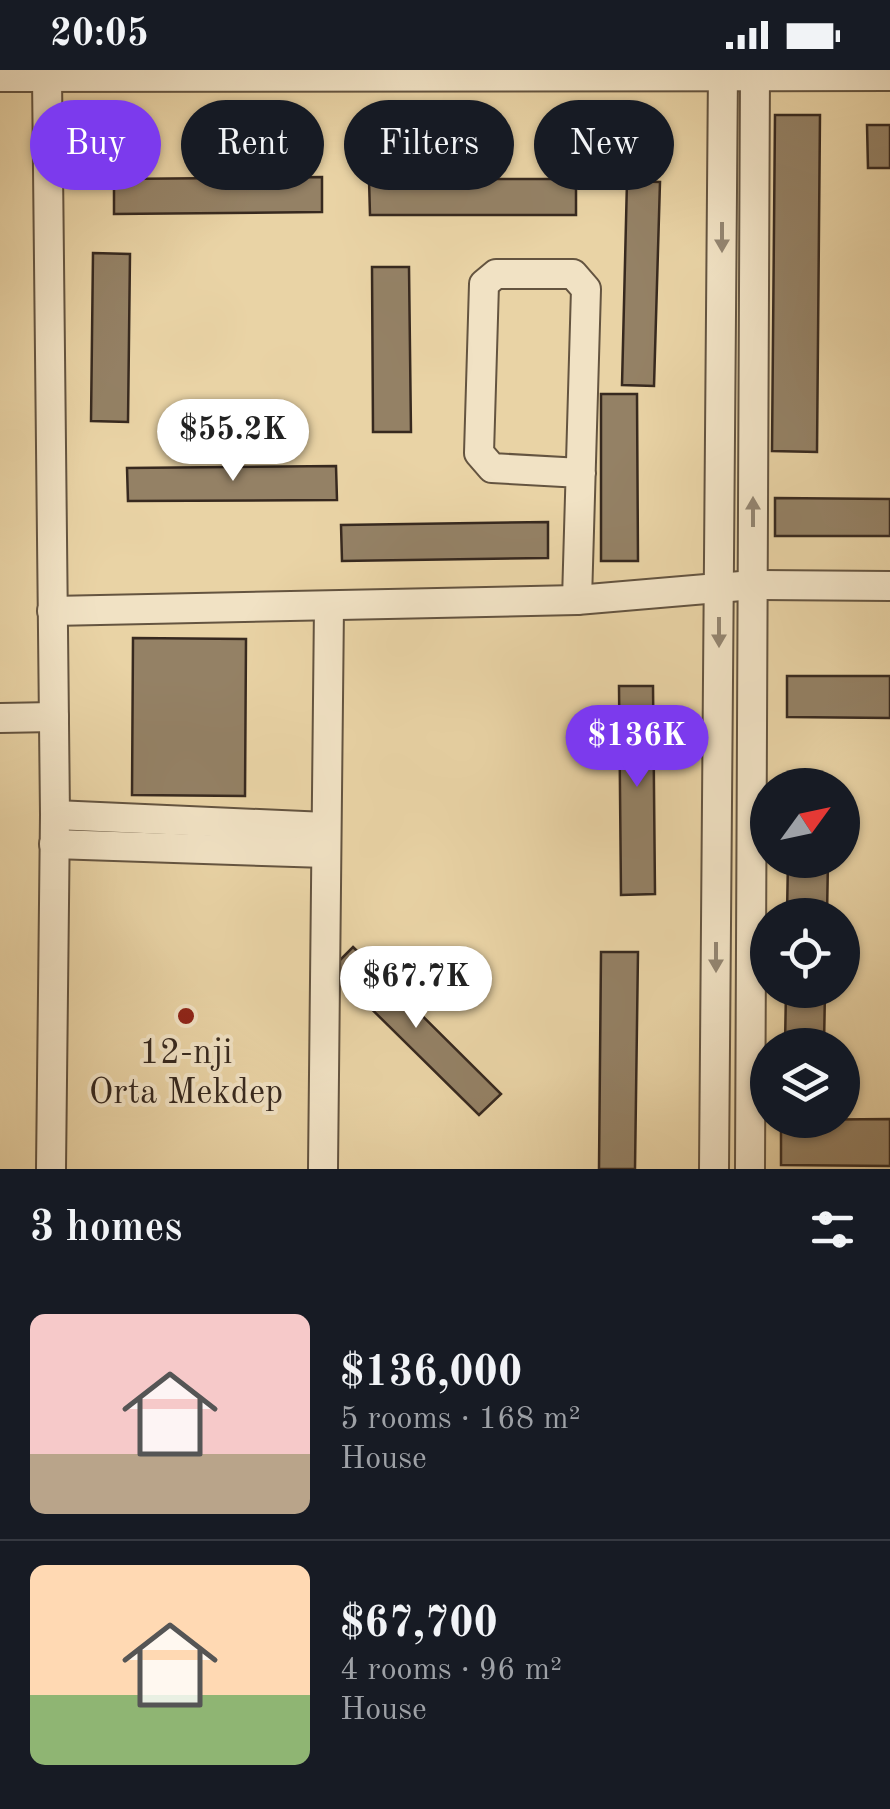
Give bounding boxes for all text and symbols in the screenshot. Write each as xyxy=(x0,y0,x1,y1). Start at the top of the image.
text: 20:05 xyxy=(50,16,149,54)
chip: Buy xyxy=(30,100,161,190)
chip: Rent xyxy=(181,100,324,190)
chip: Filters xyxy=(344,100,514,190)
chip: New xyxy=(534,100,674,190)
one-way arrow xyxy=(713,222,729,254)
pin: $55.2K xyxy=(152,399,314,484)
text: $55.2K xyxy=(179,415,287,447)
one-way arrow xyxy=(745,495,761,527)
one-way arrow xyxy=(710,617,726,649)
pin: $136K xyxy=(567,705,707,790)
text: $136K xyxy=(588,721,686,753)
north arrow xyxy=(750,768,860,878)
map controls xyxy=(750,768,860,1138)
button: locate xyxy=(750,898,860,1008)
one-way arrow xyxy=(708,942,724,974)
pin: $67.7K xyxy=(335,946,497,1031)
text: $67.7K xyxy=(362,962,470,994)
marker: 12-nji Orta Mekdep xyxy=(175,1005,197,1027)
button: layers xyxy=(750,1028,860,1138)
place label: 12-nji Orta Mekdep xyxy=(89,1036,283,1111)
icon: filters xyxy=(805,1202,860,1257)
text: 3 homes xyxy=(30,1208,182,1250)
text: $136,000 xyxy=(340,1353,522,1395)
icon: home xyxy=(110,1354,230,1474)
text: 5 rooms · 168 m² xyxy=(340,1404,581,1436)
text: House xyxy=(340,1444,427,1476)
text: $67,700 xyxy=(340,1604,498,1646)
icon: home xyxy=(110,1605,230,1725)
text: 4 rooms · 96 m² xyxy=(340,1655,562,1687)
text: House xyxy=(340,1695,427,1727)

